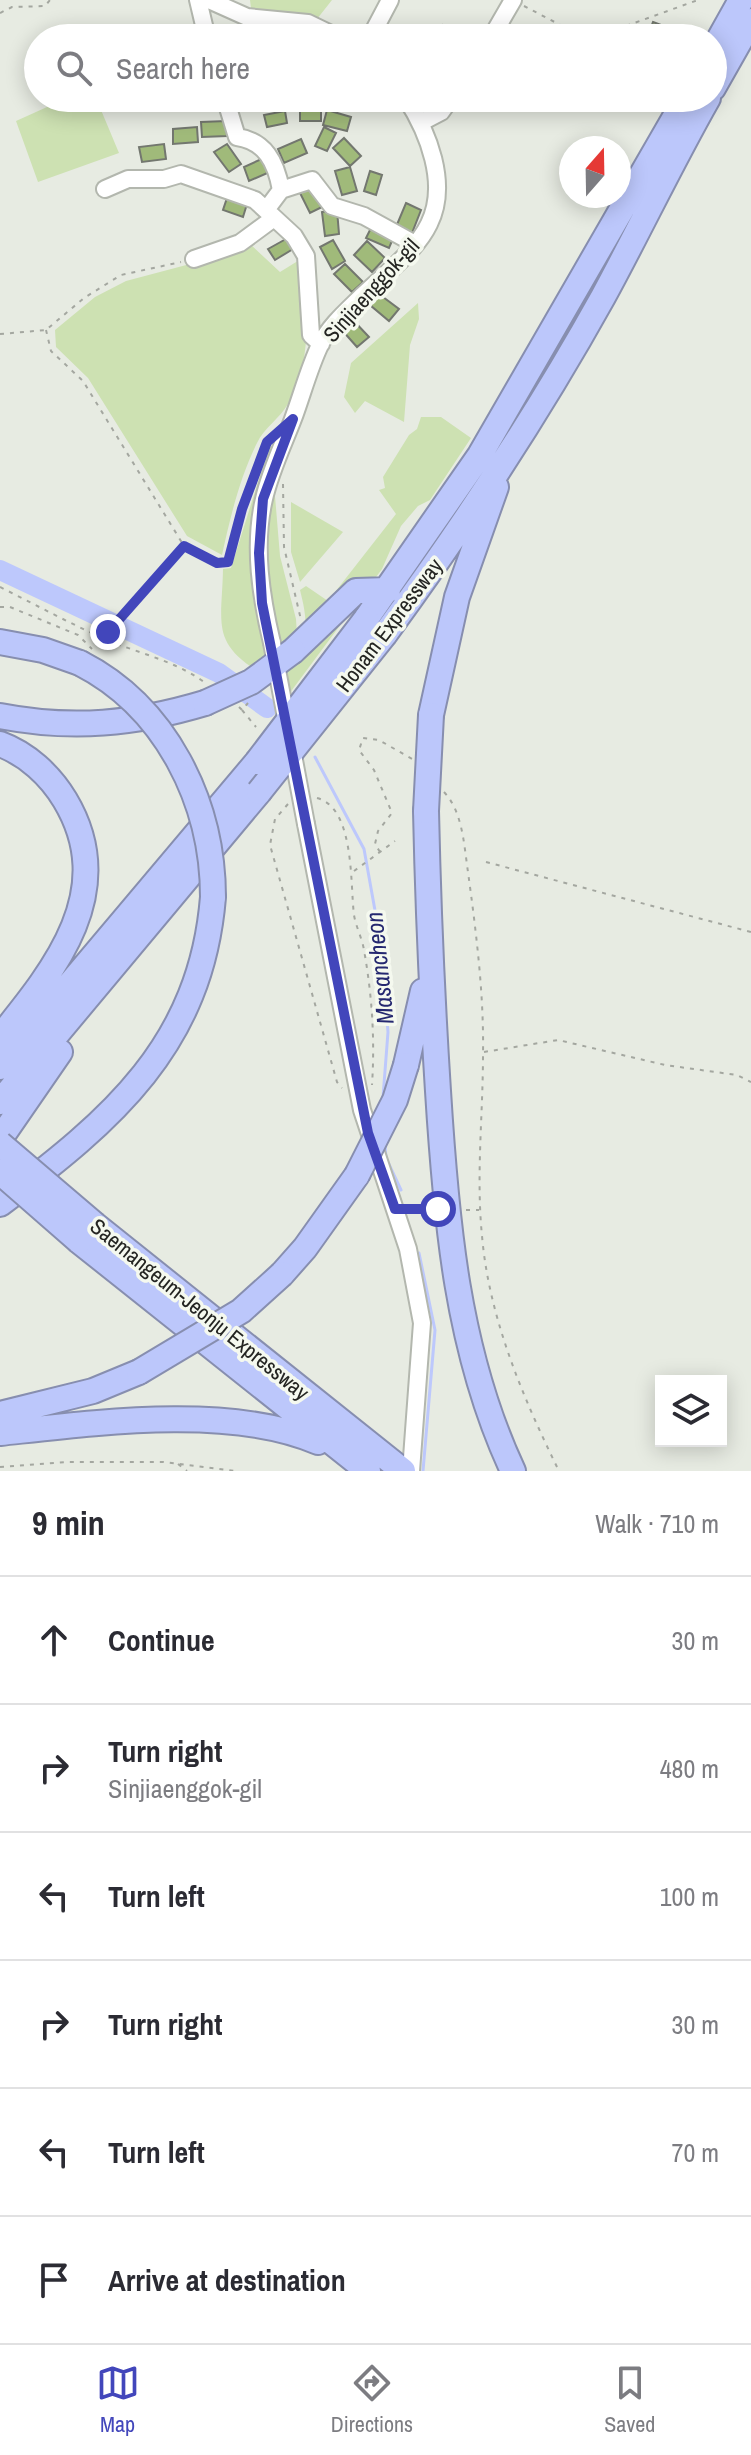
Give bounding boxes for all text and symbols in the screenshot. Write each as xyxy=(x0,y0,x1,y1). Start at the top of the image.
search box xyxy=(24,24,727,112)
icon: search xyxy=(52,46,96,90)
text: Search here xyxy=(116,48,250,88)
north arrow xyxy=(559,136,631,208)
street label: Sinjiaenggok-gil xyxy=(316,232,426,348)
street label: Honam Expressway xyxy=(329,552,449,698)
route end xyxy=(90,614,126,650)
water label: Masancheon xyxy=(357,910,401,1026)
route start xyxy=(420,1191,456,1227)
street label: Saemangeum-Jeonju Expressway xyxy=(84,1211,316,1407)
map controls xyxy=(655,1375,727,1447)
button: layers xyxy=(655,1375,727,1447)
text: 9 min xyxy=(32,1500,105,1546)
text: Walk · 710 m xyxy=(595,1506,719,1541)
icon: ahead xyxy=(32,1618,76,1662)
text: Continue xyxy=(108,1620,215,1660)
text: 30 m xyxy=(672,1623,719,1658)
text: Turn right xyxy=(108,1731,222,1771)
icon: right xyxy=(32,1746,76,1790)
text: 480 m xyxy=(660,1751,719,1786)
text: Sinjiaenggok-gil xyxy=(108,1771,262,1806)
icon: left xyxy=(32,1874,76,1918)
text: Turn left xyxy=(108,1876,205,1916)
text: 100 m xyxy=(660,1879,719,1914)
icon: right xyxy=(32,2002,76,2046)
text: Turn right xyxy=(108,2004,222,2044)
text: 30 m xyxy=(672,2007,719,2042)
icon: left xyxy=(32,2130,76,2174)
text: Turn left xyxy=(108,2132,205,2172)
text: 70 m xyxy=(672,2135,719,2170)
icon: arrive xyxy=(32,2258,76,2302)
text: Arrive at destination xyxy=(108,2260,346,2300)
tab: Map xyxy=(96,2361,140,2439)
tab: Directions xyxy=(331,2361,413,2439)
tab: Saved xyxy=(604,2361,655,2439)

